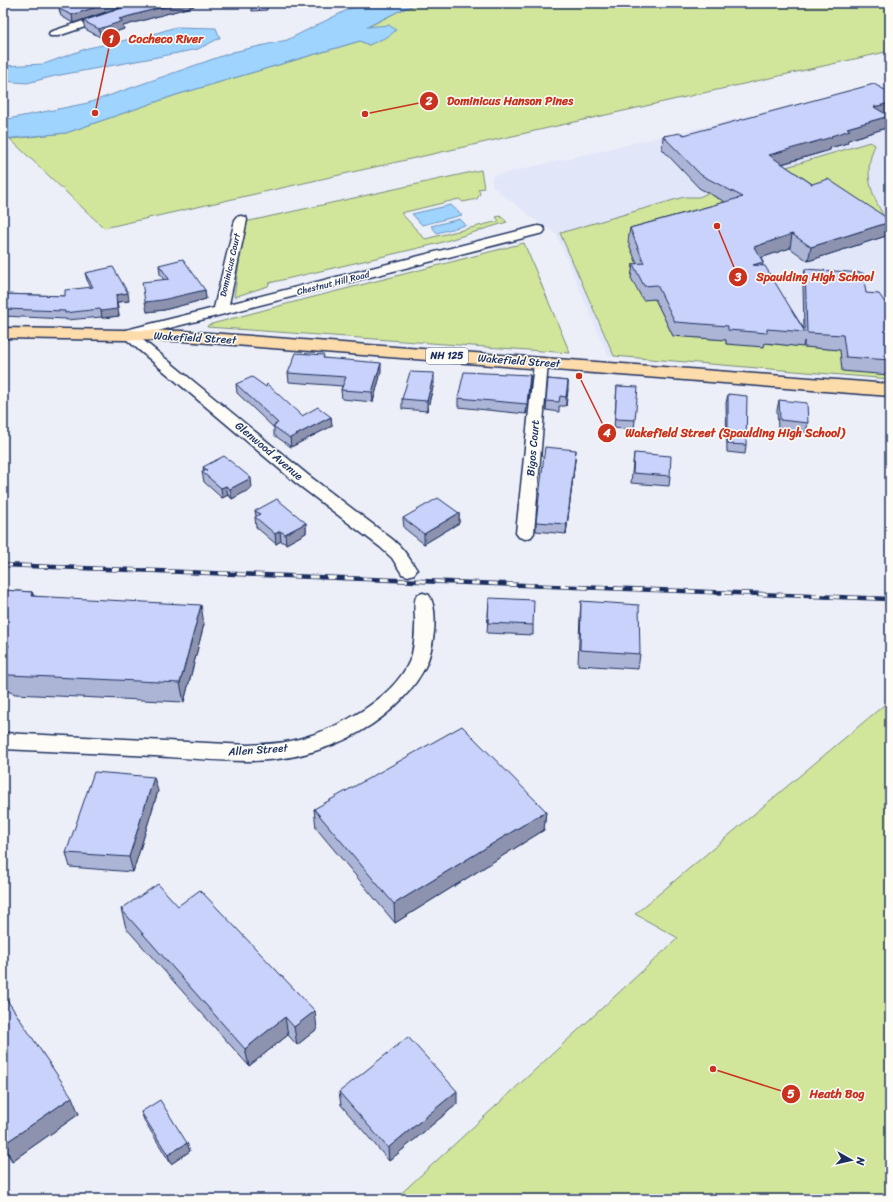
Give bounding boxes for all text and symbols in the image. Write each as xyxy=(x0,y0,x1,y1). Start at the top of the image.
callout: Cocheco River xyxy=(101,26,211,50)
text: 1 xyxy=(108,28,114,50)
text: Cocheco River xyxy=(128,28,204,50)
callout: Dominicus Hanson Pines xyxy=(419,89,582,113)
text: 2 xyxy=(425,90,433,112)
text: Dominicus Hanson Pines xyxy=(447,90,574,112)
street label: Dominicus Court xyxy=(215,231,245,298)
callout: Spaulding High School xyxy=(728,265,882,289)
street label: Chestnut Hill Road xyxy=(295,266,372,300)
text: 3 xyxy=(734,266,742,288)
text: Spaulding High School xyxy=(755,266,874,288)
street label: Wakefield Street xyxy=(153,326,237,350)
road number: NH 125 xyxy=(426,348,468,364)
street label: Wakefield Street xyxy=(477,349,561,373)
street label: Glenwood Avenue xyxy=(231,417,308,486)
street label: Bigos Court xyxy=(521,419,545,477)
callout: Wakefield Street (Spaulding High School) xyxy=(597,421,853,445)
text: 4 xyxy=(602,422,611,444)
text: Wakefield Street (Spaulding High School) xyxy=(625,422,846,444)
street label: Allen Street xyxy=(227,738,289,762)
callout: Heath Bog xyxy=(781,1082,872,1106)
text: 5 xyxy=(787,1083,795,1105)
text: Heath Bog xyxy=(808,1083,865,1105)
north arrow xyxy=(831,1140,871,1180)
text: N xyxy=(850,1155,870,1167)

